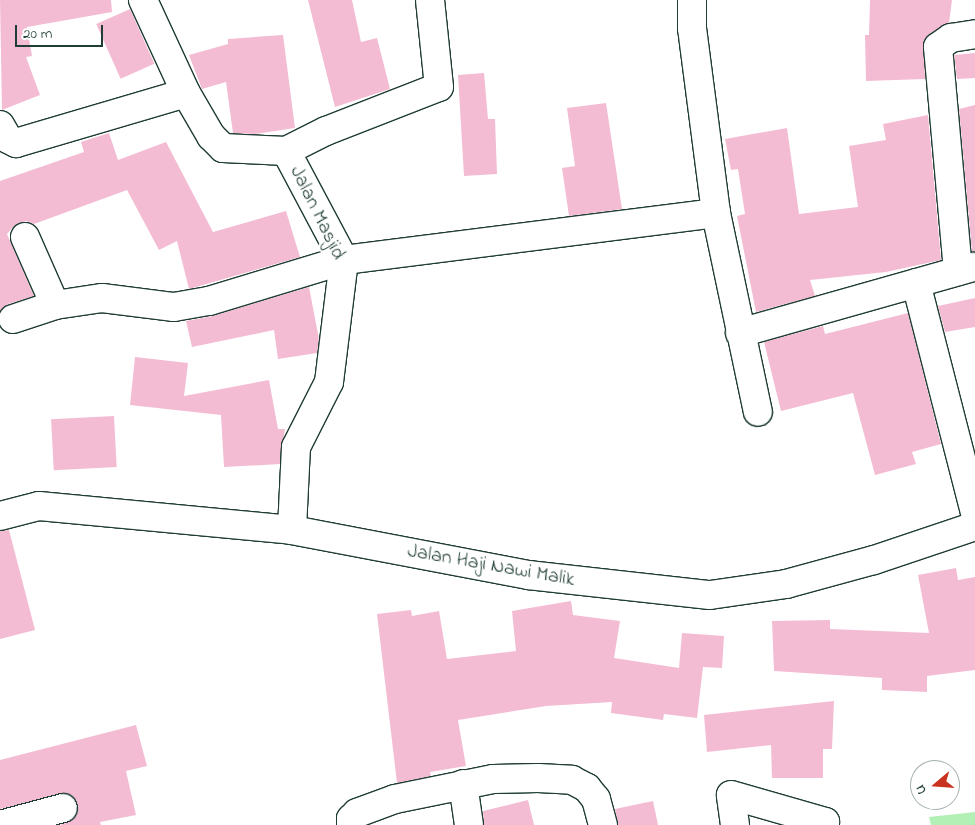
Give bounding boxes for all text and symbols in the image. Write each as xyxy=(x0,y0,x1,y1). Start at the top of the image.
scale bar xyxy=(18,15,105,47)
text: 20 m xyxy=(23,23,52,45)
street label: Jalan Masjid xyxy=(284,162,350,264)
street label: Jalan Haji Nawi Malik xyxy=(406,539,576,593)
north arrow xyxy=(910,760,960,810)
text: U xyxy=(910,782,933,797)

